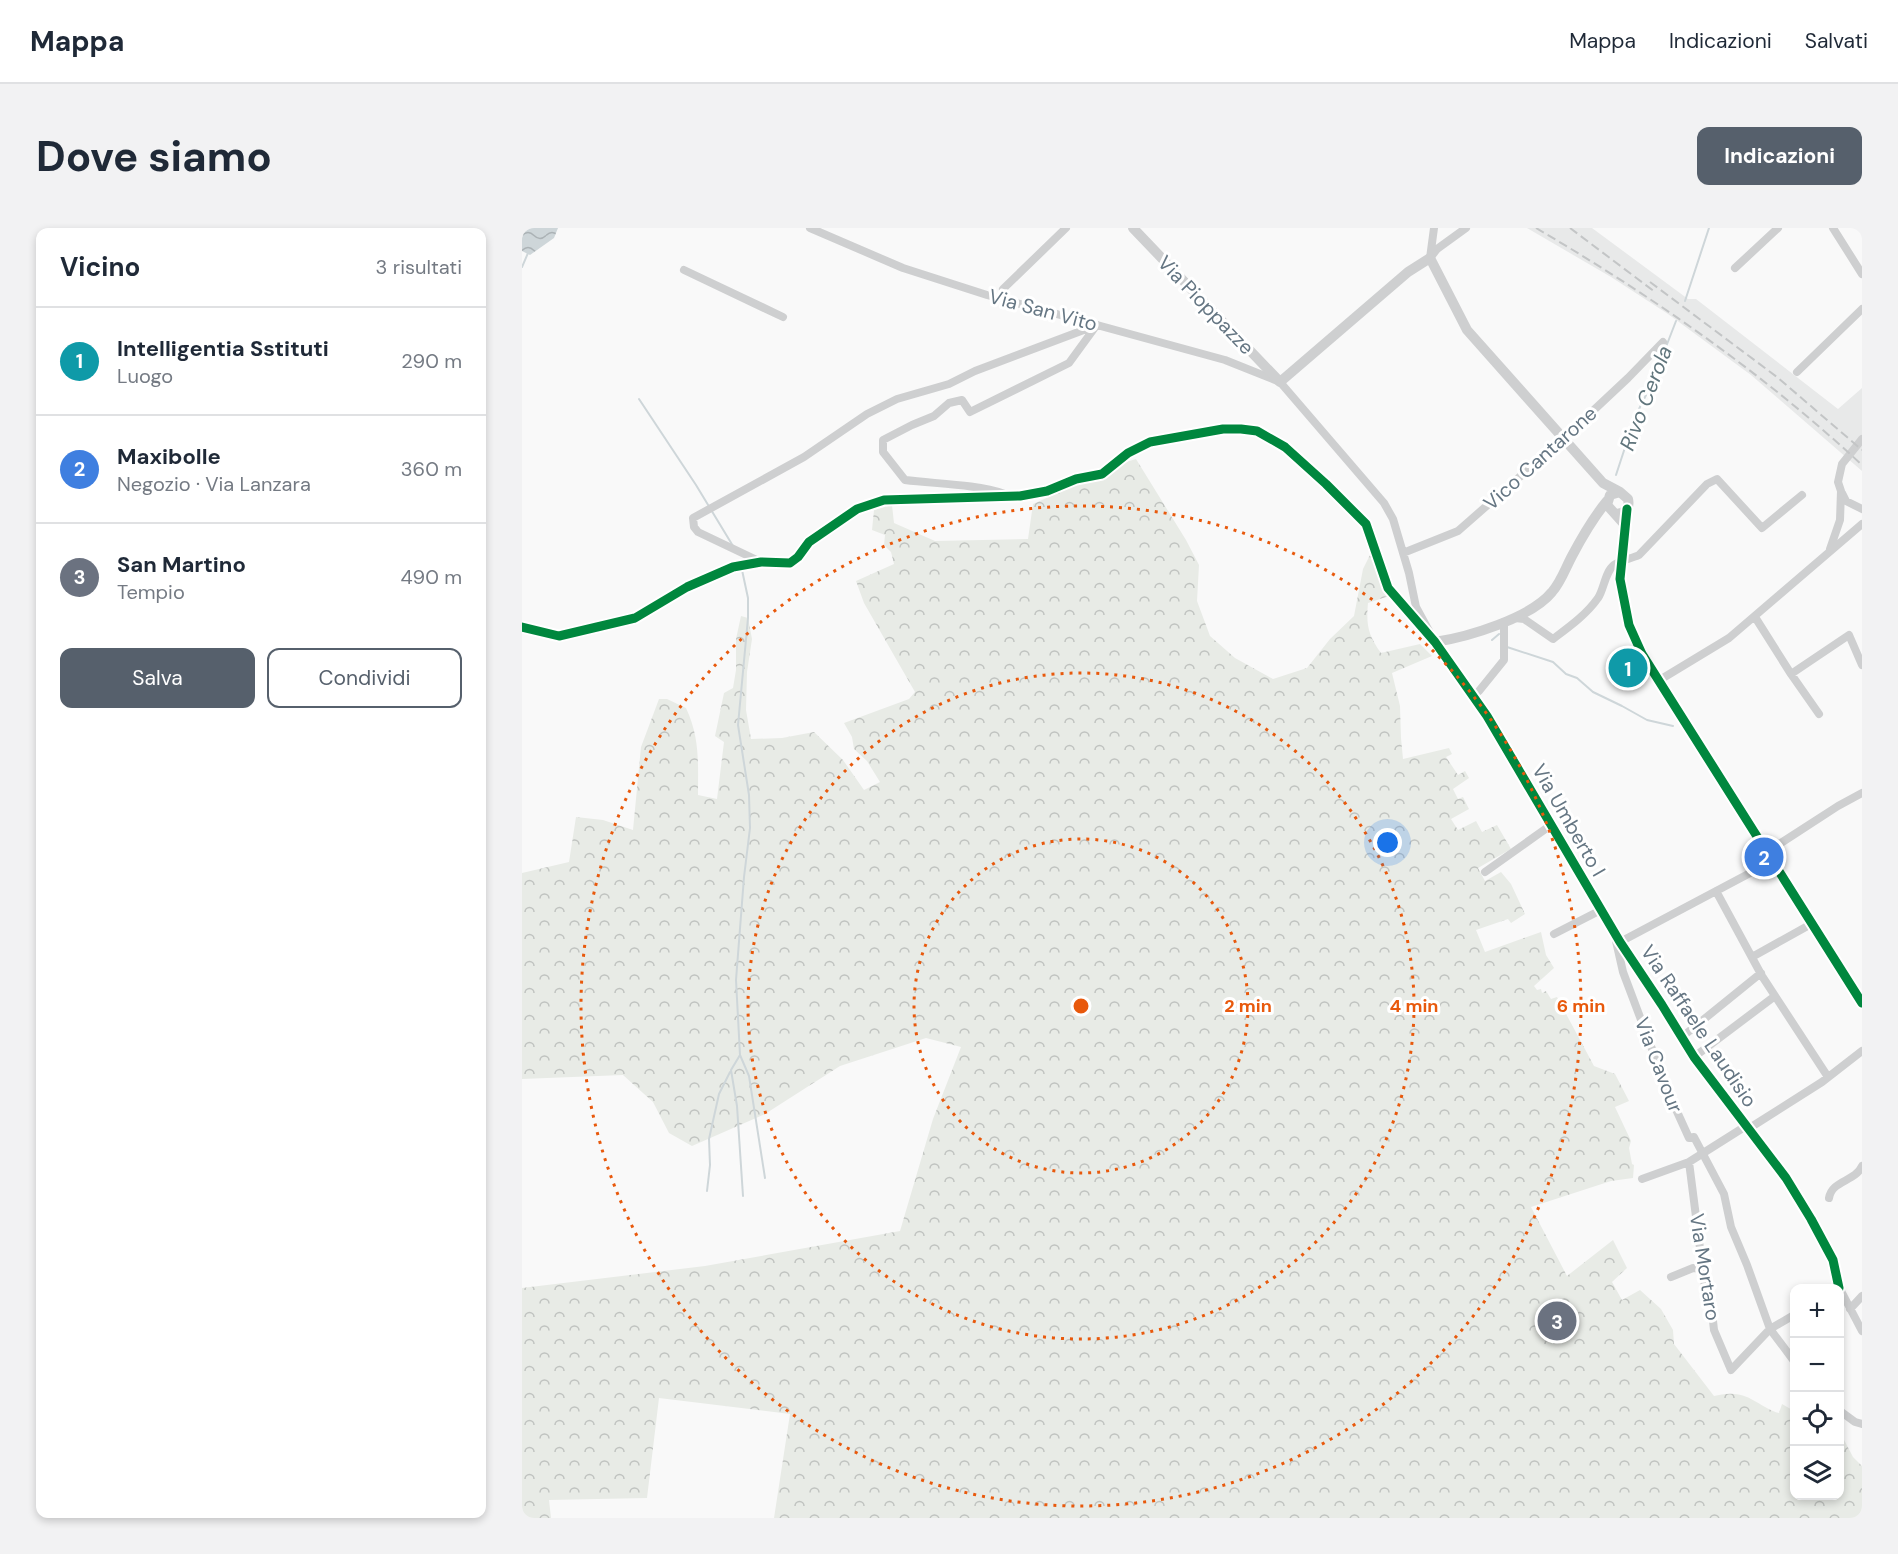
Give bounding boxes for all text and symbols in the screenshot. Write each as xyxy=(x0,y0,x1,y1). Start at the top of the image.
text: Mappa xyxy=(30,23,124,60)
text: Mappa xyxy=(1569,27,1636,55)
text: Indicazioni xyxy=(1669,27,1772,55)
text: Salvati xyxy=(1805,27,1868,55)
button: Indicazioni xyxy=(1697,127,1862,185)
text: Dove siamo xyxy=(36,129,272,184)
text: Vicino xyxy=(60,250,140,284)
street label: Via Pioppazze xyxy=(1152,250,1260,360)
text: 3 risultati xyxy=(376,254,462,280)
street label: Via San Vito xyxy=(986,283,1100,337)
text: Intelligentia Sstituti xyxy=(117,334,329,363)
water label: Rivo Cerola xyxy=(1613,342,1679,454)
text: 1 xyxy=(76,348,83,374)
text: 290 m xyxy=(401,348,462,374)
text: Luogo xyxy=(117,363,173,389)
street label: Vico Cantarone xyxy=(1478,400,1602,516)
text: Maxibolle xyxy=(117,442,221,471)
text: 2 xyxy=(74,456,85,482)
text: 360 m xyxy=(401,456,462,482)
text: Negozio · Via Lanzara xyxy=(117,471,311,497)
text: San Martino xyxy=(117,550,246,579)
text: 3 xyxy=(73,564,86,590)
text: 490 m xyxy=(400,564,462,590)
text: Tempio xyxy=(117,579,185,605)
pin: 1 xyxy=(1608,646,1648,690)
button: Salva xyxy=(60,648,255,708)
button: Condividi xyxy=(267,648,462,708)
street label: Via Umberto I xyxy=(1526,759,1612,881)
your location xyxy=(1373,828,1402,857)
pin: 2 xyxy=(1744,834,1784,880)
street label: Via Raffaele Laudisio xyxy=(1635,940,1763,1112)
text: 2 min xyxy=(1224,994,1272,1018)
text: 4 min xyxy=(1390,994,1438,1018)
text: 6 min xyxy=(1557,994,1605,1018)
centre of rings xyxy=(1071,996,1091,1016)
street label: Via Cavour xyxy=(1629,1014,1689,1116)
street label: Via Mortaro xyxy=(1684,1212,1726,1322)
map controls xyxy=(1790,1284,1844,1500)
button: + xyxy=(1790,1284,1844,1338)
pin: 3 xyxy=(1538,1298,1576,1344)
button: − xyxy=(1790,1338,1844,1392)
button: locate xyxy=(1790,1392,1844,1446)
button: layers xyxy=(1790,1446,1844,1500)

